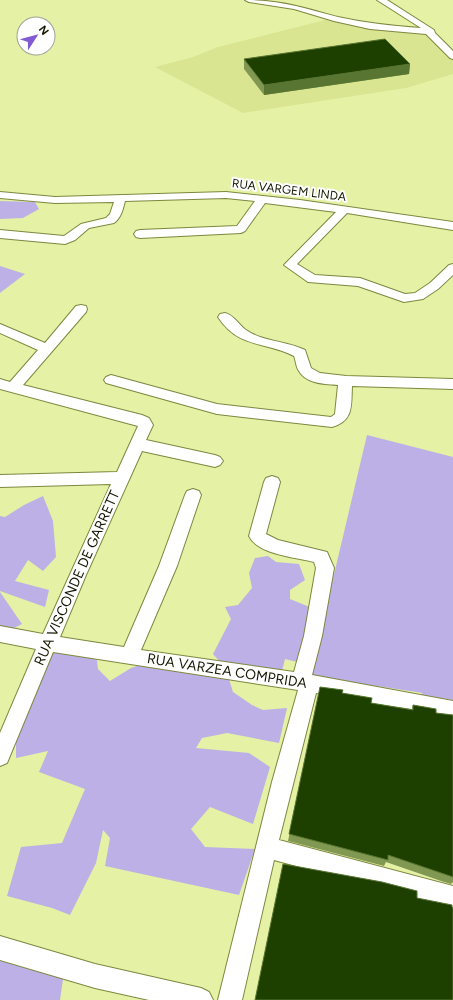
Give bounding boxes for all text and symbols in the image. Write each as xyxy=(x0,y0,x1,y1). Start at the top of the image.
north arrow xyxy=(16,16,56,56)
text: N xyxy=(36,23,51,38)
street label: RUA VARGEM LINDA xyxy=(231,176,347,204)
street label: RUA VISCONDE DE GARRETT xyxy=(31,488,123,668)
street label: RUA VARZEA COMPRIDA xyxy=(146,650,309,692)

